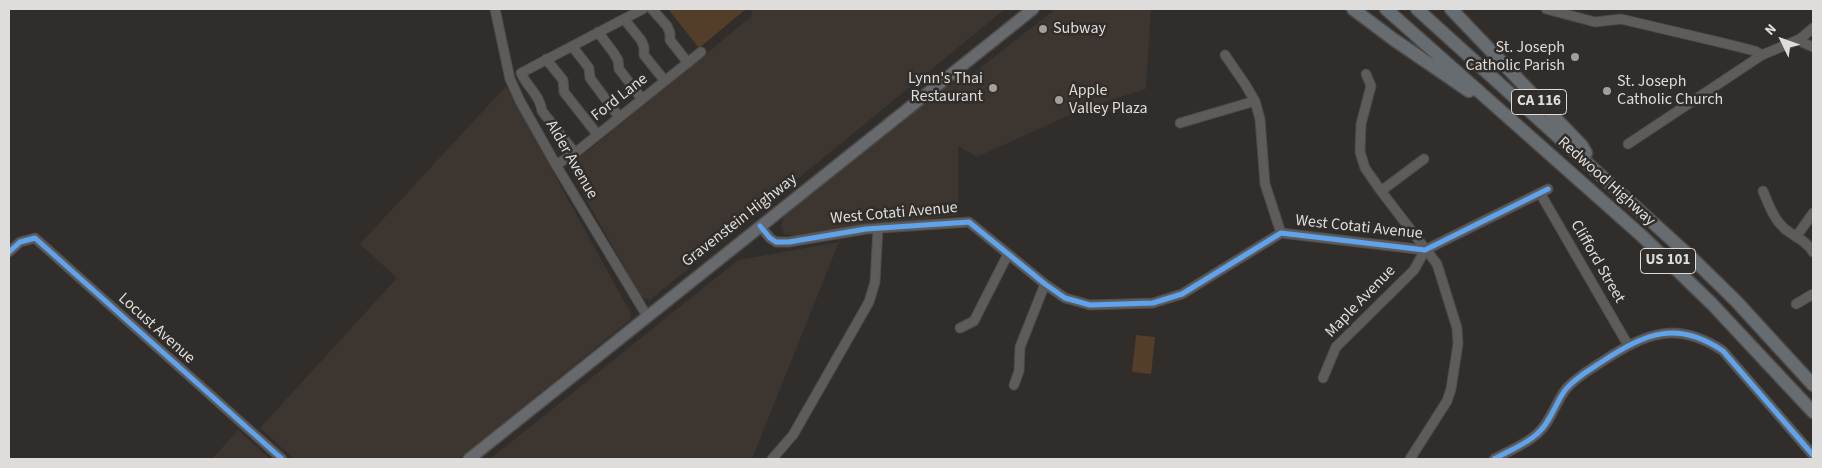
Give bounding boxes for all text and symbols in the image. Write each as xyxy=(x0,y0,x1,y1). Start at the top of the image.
north arrow xyxy=(1757,15,1807,65)
place label: Subway xyxy=(1053,19,1106,39)
text: N xyxy=(1760,20,1781,40)
marker: Subway xyxy=(1037,23,1049,35)
place label: St. Joseph Catholic Parish xyxy=(1465,38,1565,76)
marker: St. Joseph Catholic Parish xyxy=(1569,51,1581,63)
place label: Lynn's Thai Restaurant xyxy=(908,69,983,107)
street label: Ford Lane xyxy=(588,70,652,126)
place label: St. Joseph Catholic Church xyxy=(1617,72,1723,110)
place label: Apple Valley Plaza xyxy=(1069,81,1147,119)
marker: Lynn's Thai Restaurant xyxy=(987,82,999,94)
marker: St. Joseph Catholic Church xyxy=(1601,85,1613,97)
road number: CA 116 xyxy=(1512,90,1566,114)
marker: Apple Valley Plaza xyxy=(1053,94,1065,106)
street label: Alder Avenue xyxy=(541,117,601,203)
street label: Redwood Highway xyxy=(1553,133,1659,231)
street label: Gravenstein Highway xyxy=(679,170,801,272)
street label: West Cotati Avenue xyxy=(830,199,958,229)
street label: West Cotati Avenue xyxy=(1294,212,1424,244)
street label: Clifford Street xyxy=(1566,217,1628,307)
road number: US 101 xyxy=(1640,248,1696,274)
street label: Maple Avenue xyxy=(1322,262,1400,342)
street label: Locust Avenue xyxy=(114,290,198,368)

